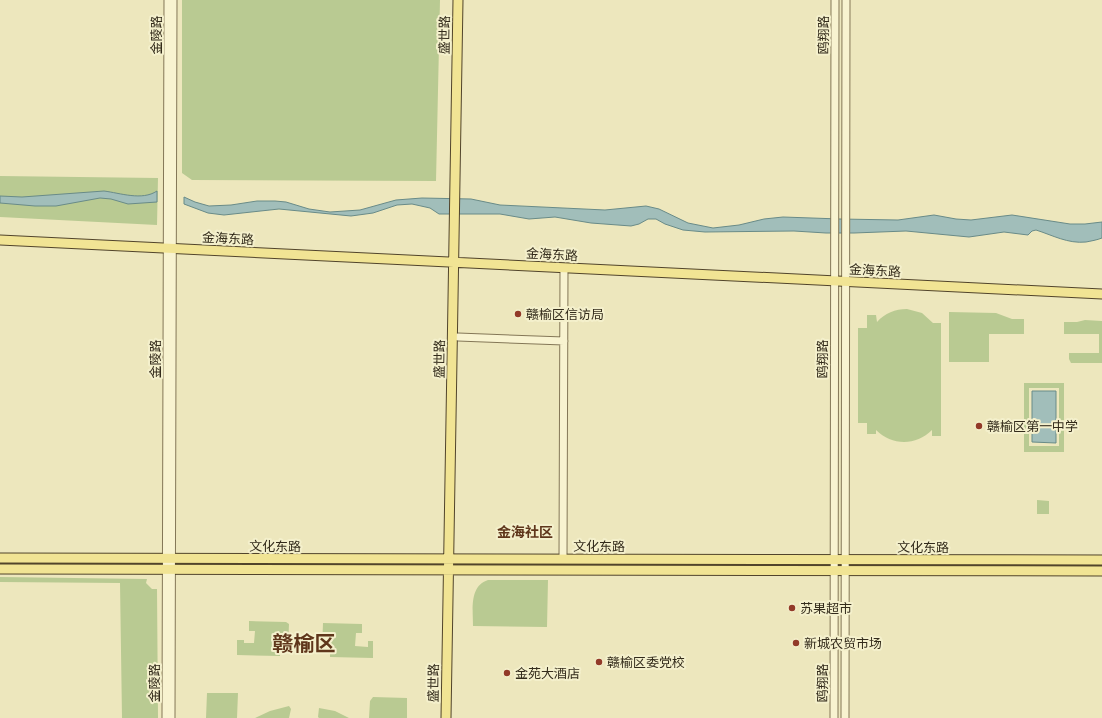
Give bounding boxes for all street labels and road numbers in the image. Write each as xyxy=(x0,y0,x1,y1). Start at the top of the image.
street label: 金陵路 xyxy=(148,15,165,55)
street label: 盛世路 xyxy=(436,15,453,55)
street label: 鸥翔路 xyxy=(815,15,832,55)
street label: 金海东路 xyxy=(202,229,254,248)
street label: 金海东路 xyxy=(526,245,578,264)
street label: 金海东路 xyxy=(849,261,901,280)
street label: 金陵路 xyxy=(147,339,164,379)
street label: 盛世路 xyxy=(431,339,448,379)
street label: 鸥翔路 xyxy=(814,339,831,379)
street label: 文化东路 xyxy=(249,538,301,555)
street label: 文化东路 xyxy=(573,538,625,555)
street label: 文化东路 xyxy=(897,539,949,556)
street label: 金陵路 xyxy=(146,663,163,703)
street label: 盛世路 xyxy=(425,663,442,703)
street label: 鸥翔路 xyxy=(814,663,831,703)

